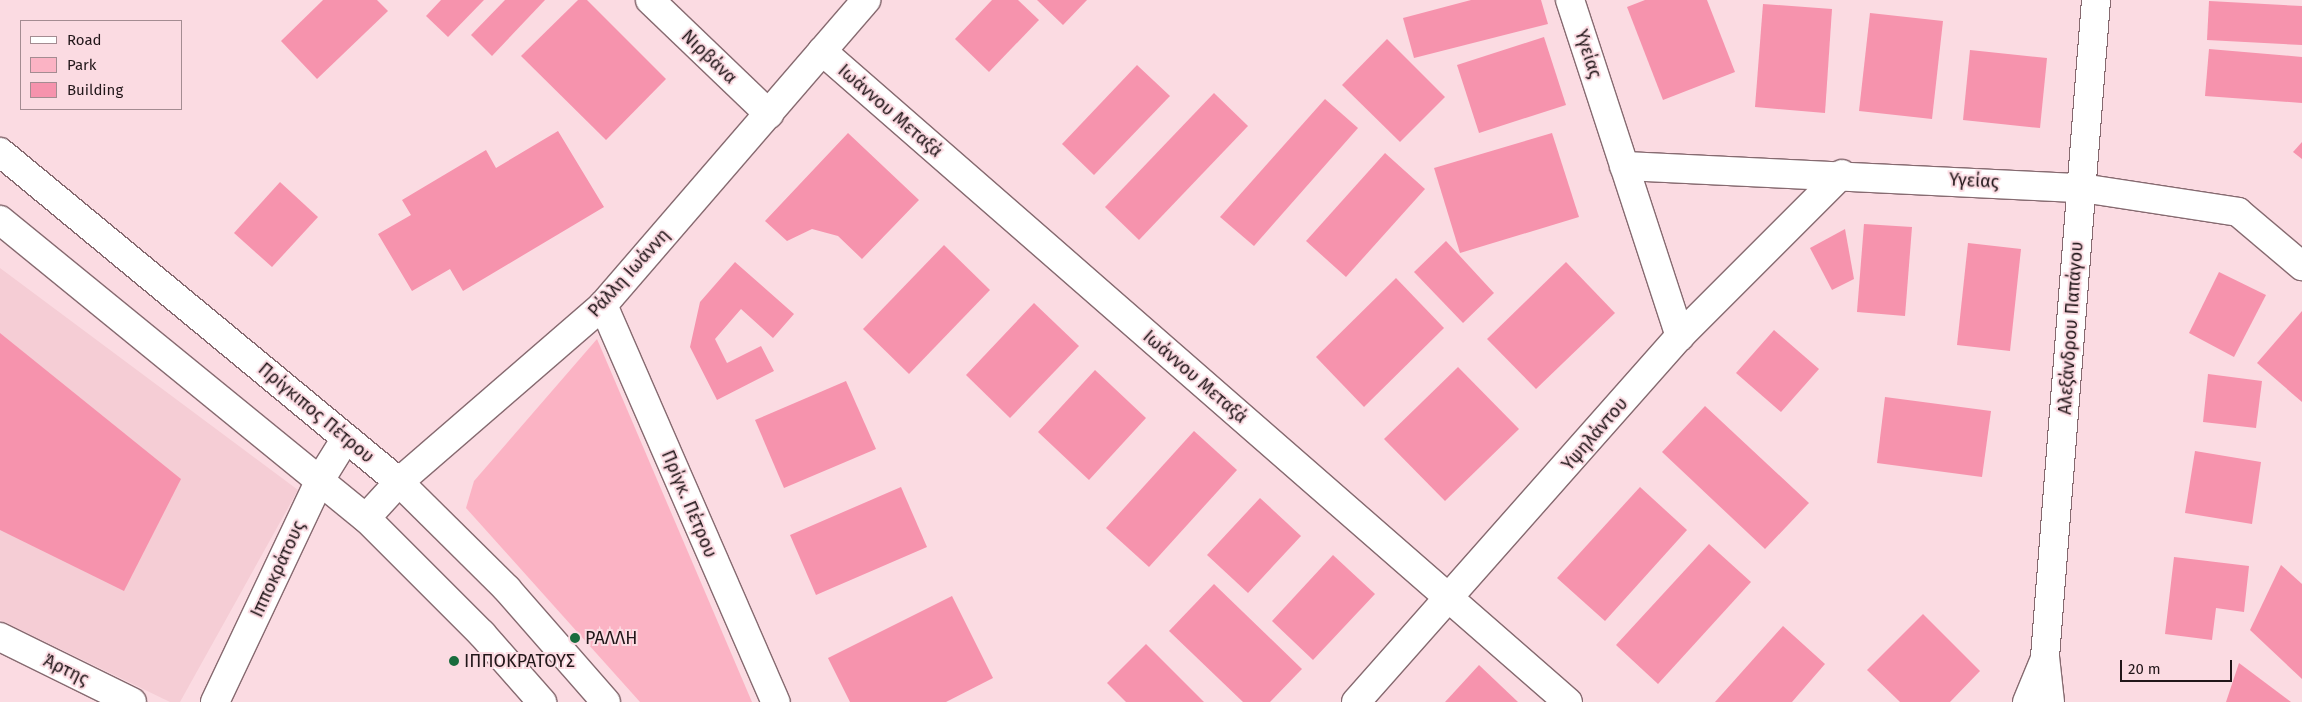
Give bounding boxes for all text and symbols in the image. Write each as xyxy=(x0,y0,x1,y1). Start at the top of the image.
legend xyxy=(20,20,182,110)
street label: Νιρβάνα xyxy=(677,25,741,89)
street label: Υγείας xyxy=(1570,27,1606,81)
text: Road xyxy=(67,31,102,49)
text: Park xyxy=(67,56,97,74)
street label: Ιωάννου Μεταξά xyxy=(833,60,947,162)
text: Building xyxy=(67,81,123,99)
street label: Υγείας xyxy=(1949,169,1999,193)
street label: Ράλλη Ιωάννη xyxy=(584,224,674,322)
street label: Αλεξάνδρου Παπάγου xyxy=(2054,241,2088,415)
street label: Ιωάννου Μεταξά xyxy=(1138,326,1252,428)
street label: Πρίγκιπος Πέτρου xyxy=(254,358,378,468)
street label: Υψηλάντου xyxy=(1557,393,1633,475)
street label: Πρίγκ. Πέτρου xyxy=(657,447,721,561)
street label: Ιπποκράτους xyxy=(246,517,310,621)
place label: ΡΑΛΛΗ xyxy=(585,627,638,649)
marker: ΡΑΛΛΗ xyxy=(569,632,581,644)
street label: Άρτης xyxy=(40,650,92,690)
place label: ΙΠΠΟΚΡΑΤΟΥΣ xyxy=(464,650,575,672)
scale bar xyxy=(2122,650,2234,682)
marker: ΙΠΠΟΚΡΑΤΟΥΣ xyxy=(448,655,460,667)
text: 20 m xyxy=(2128,660,2161,678)

